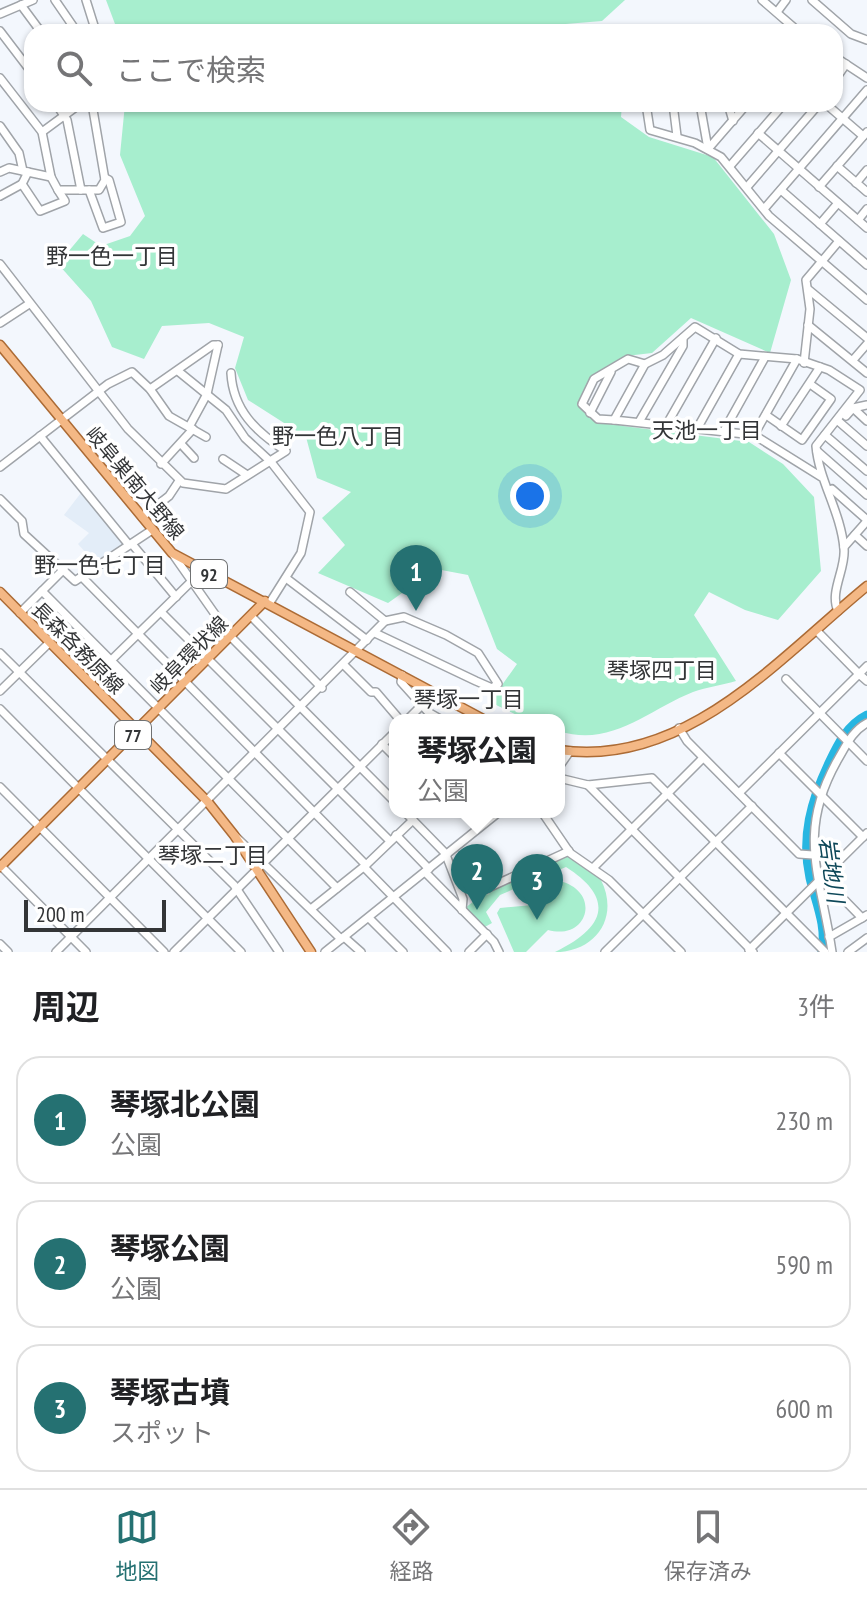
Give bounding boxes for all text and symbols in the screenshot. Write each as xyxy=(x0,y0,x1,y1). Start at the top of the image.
search box xyxy=(24,24,843,112)
icon: search xyxy=(52,46,96,90)
text: ここで検索 xyxy=(116,50,266,89)
district label: 野一色一丁目 xyxy=(46,242,178,270)
district label: 天池一丁目 xyxy=(652,416,762,444)
street label: 岐阜巣南大野線 xyxy=(80,421,190,545)
district label: 野一色八丁目 xyxy=(272,422,404,450)
your location xyxy=(510,476,550,516)
pin: 1 xyxy=(390,545,442,611)
district label: 野一色七丁目 xyxy=(34,551,166,579)
road number: 92 xyxy=(191,560,227,588)
street label: 長森各務原線 xyxy=(26,596,130,700)
street label: 岐阜環状線 xyxy=(144,610,234,700)
district label: 琴塚四丁目 xyxy=(607,656,717,684)
district label: 琴塚一丁目 xyxy=(414,685,524,713)
popup xyxy=(389,714,565,818)
road number: 77 xyxy=(115,721,151,749)
text: 琴塚公園 xyxy=(417,730,537,769)
text: 公園 xyxy=(417,774,469,807)
water label: 岩地川 xyxy=(814,835,851,907)
district label: 琴塚二丁目 xyxy=(158,841,268,869)
pin: 2 xyxy=(451,844,503,910)
pin: 3 xyxy=(511,854,563,920)
scale bar xyxy=(24,896,166,932)
text: 200 m xyxy=(36,900,85,928)
text: 周辺 xyxy=(32,984,100,1028)
text: 3件 xyxy=(797,990,835,1023)
text: 琴塚北公園 xyxy=(110,1084,260,1123)
text: 1 xyxy=(54,1104,66,1137)
text: 230 m xyxy=(775,1104,833,1137)
text: 公園 xyxy=(110,1128,162,1161)
text: 琴塚公園 xyxy=(110,1228,230,1267)
text: 2 xyxy=(54,1248,66,1281)
text: 590 m xyxy=(775,1248,833,1281)
text: 公園 xyxy=(110,1272,162,1305)
text: 琴塚古墳 xyxy=(110,1372,230,1411)
text: 3 xyxy=(54,1392,66,1425)
text: 600 m xyxy=(775,1392,833,1425)
text: スポット xyxy=(110,1416,214,1449)
tab: 地図 xyxy=(115,1505,159,1585)
tab: 経路 xyxy=(389,1505,434,1585)
tab: 保存済み xyxy=(664,1505,752,1585)

